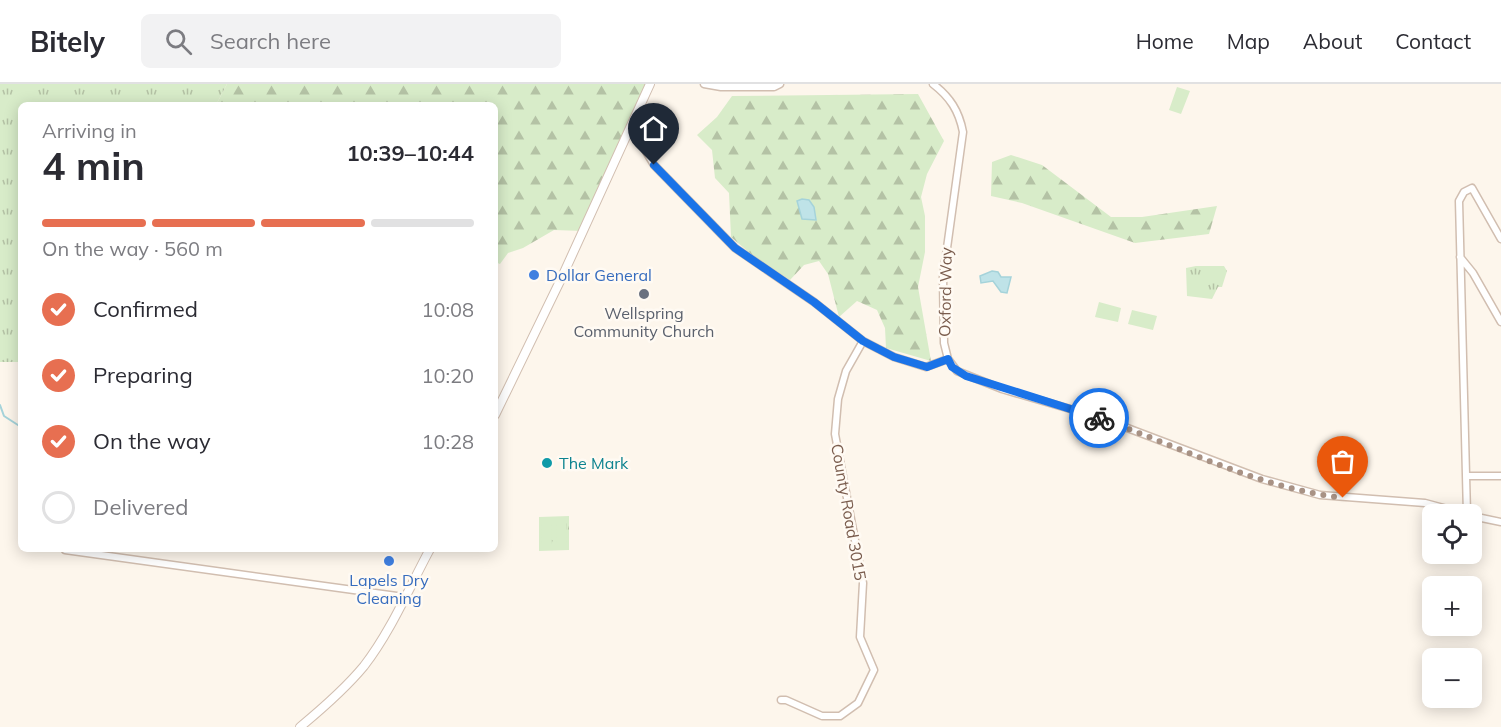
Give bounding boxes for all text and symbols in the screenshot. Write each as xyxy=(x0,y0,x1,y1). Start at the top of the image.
search box xyxy=(141,14,561,68)
text: Bitely xyxy=(30,24,105,59)
icon: search xyxy=(162,25,195,58)
text: Search here xyxy=(210,27,331,55)
text: Home xyxy=(1136,28,1194,54)
text: Map xyxy=(1227,28,1270,54)
text: About xyxy=(1303,28,1362,54)
text: Contact xyxy=(1395,28,1471,54)
pin xyxy=(628,103,679,165)
icon: home xyxy=(637,112,670,145)
text: Arriving in xyxy=(42,118,137,143)
text: 10:39–10:44 xyxy=(346,139,474,167)
text: 4 min xyxy=(42,141,145,190)
text: On the way · 560 m xyxy=(42,236,223,261)
street label: Oxford Way xyxy=(934,247,956,337)
place label: Dollar General xyxy=(546,265,652,285)
marker: Dollar General xyxy=(527,268,541,282)
marker: Wellspring Community Church xyxy=(637,287,651,301)
icon: check xyxy=(42,293,75,326)
text: Confirmed xyxy=(93,295,198,323)
text: 10:08 xyxy=(421,297,474,322)
place label: Wellspring Community Church xyxy=(574,303,714,341)
icon: check xyxy=(42,359,75,392)
text: Preparing xyxy=(93,361,193,389)
text: 10:20 xyxy=(421,363,474,388)
courier xyxy=(1069,388,1129,448)
icon: bike xyxy=(1083,402,1116,435)
icon: check xyxy=(42,425,75,458)
text: On the way xyxy=(93,427,211,455)
text: 10:28 xyxy=(421,429,474,454)
pin xyxy=(1317,436,1368,498)
street label: County Road 3015 xyxy=(827,442,871,582)
icon: bag xyxy=(1326,445,1359,478)
place label: The Mark xyxy=(559,453,629,473)
marker: The Mark xyxy=(540,456,554,470)
text: Delivered xyxy=(93,493,188,521)
map controls xyxy=(1422,504,1482,708)
button: locate xyxy=(1422,504,1482,564)
marker: Lapels Dry Cleaning xyxy=(382,554,396,568)
place label: Lapels Dry Cleaning xyxy=(349,570,429,608)
button: + xyxy=(1422,576,1482,636)
button: − xyxy=(1422,648,1482,708)

